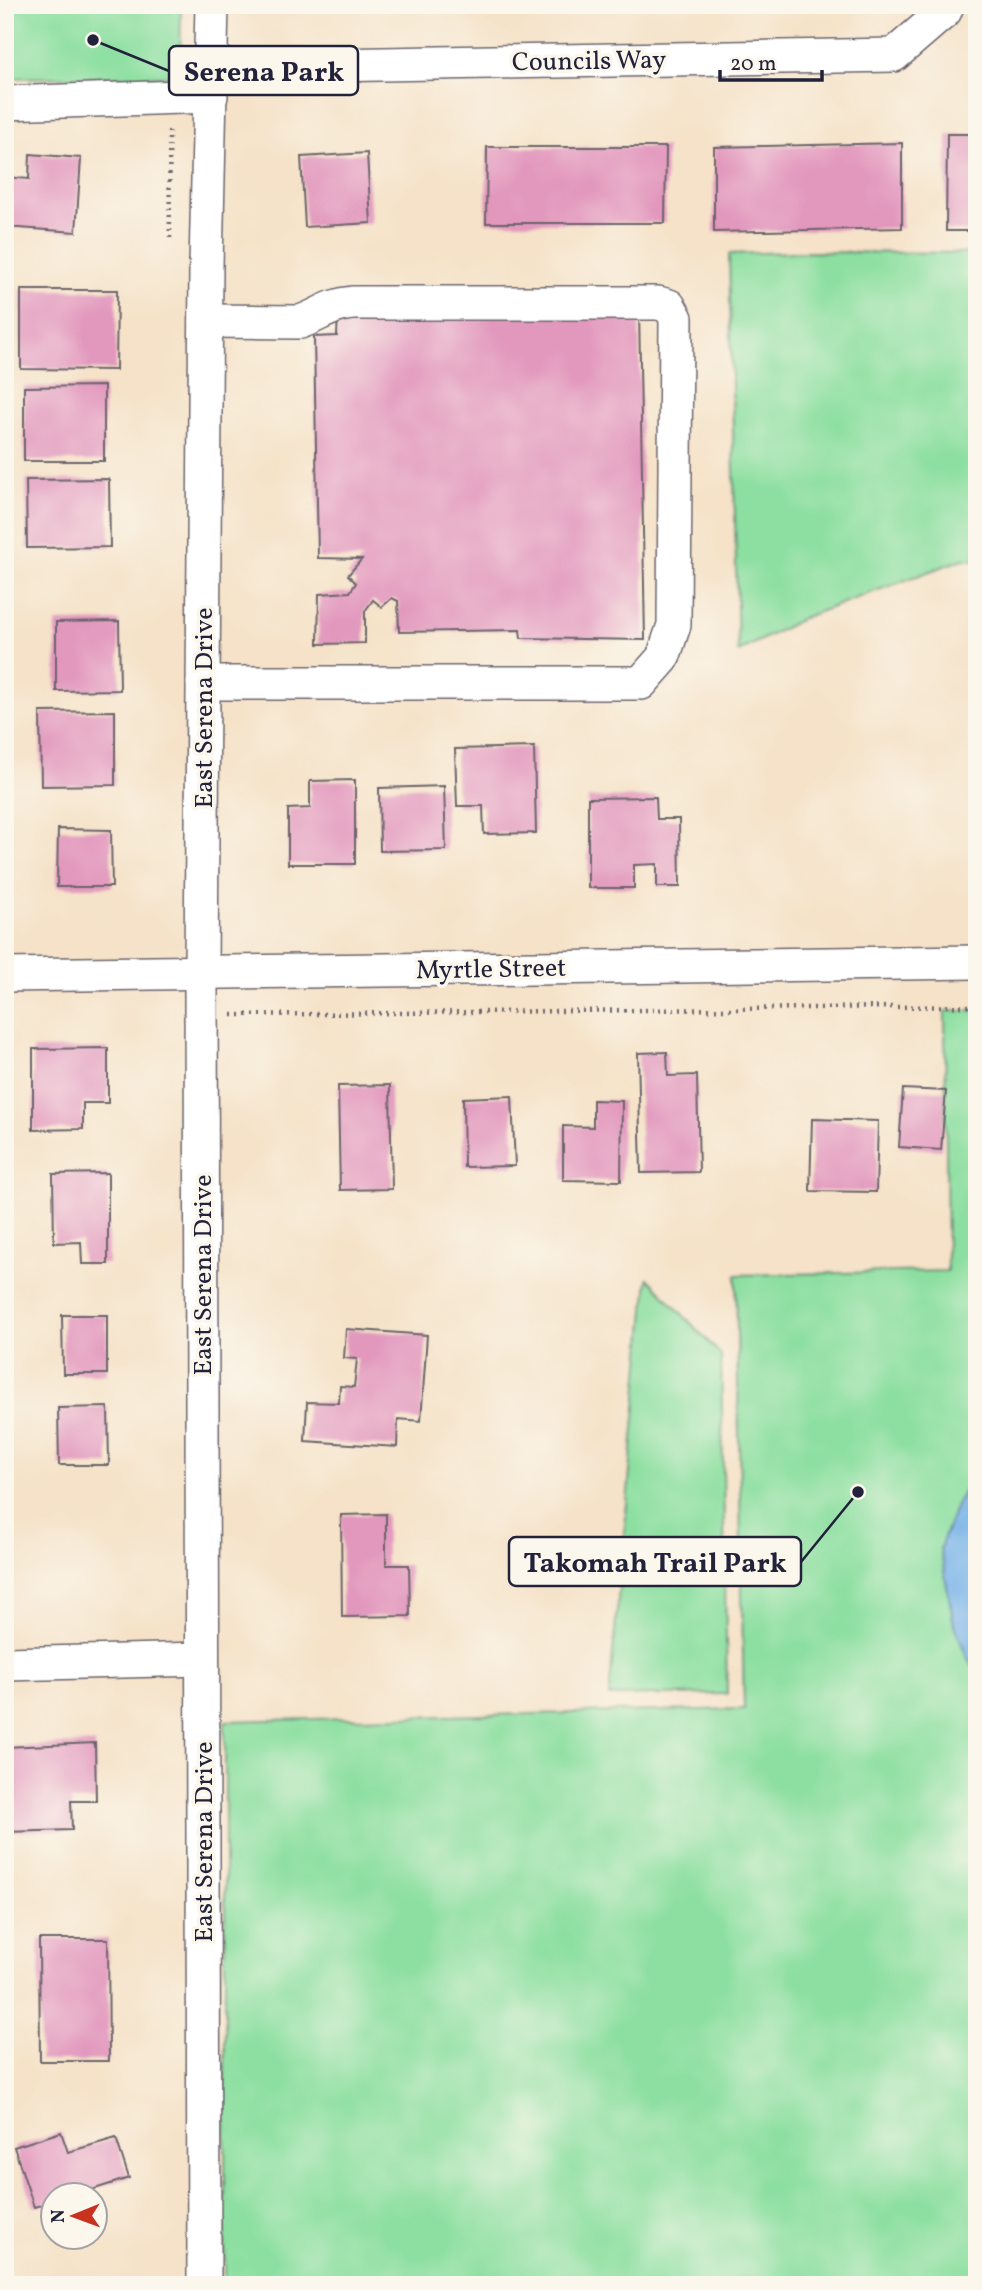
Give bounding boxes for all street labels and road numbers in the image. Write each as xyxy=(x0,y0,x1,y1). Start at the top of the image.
street label: Councils Way xyxy=(512,43,666,81)
street label: East Serena Drive xyxy=(187,607,223,809)
street label: Myrtle Street xyxy=(416,951,567,989)
street label: East Serena Drive xyxy=(186,1174,222,1376)
street label: East Serena Drive xyxy=(187,1741,223,1943)

